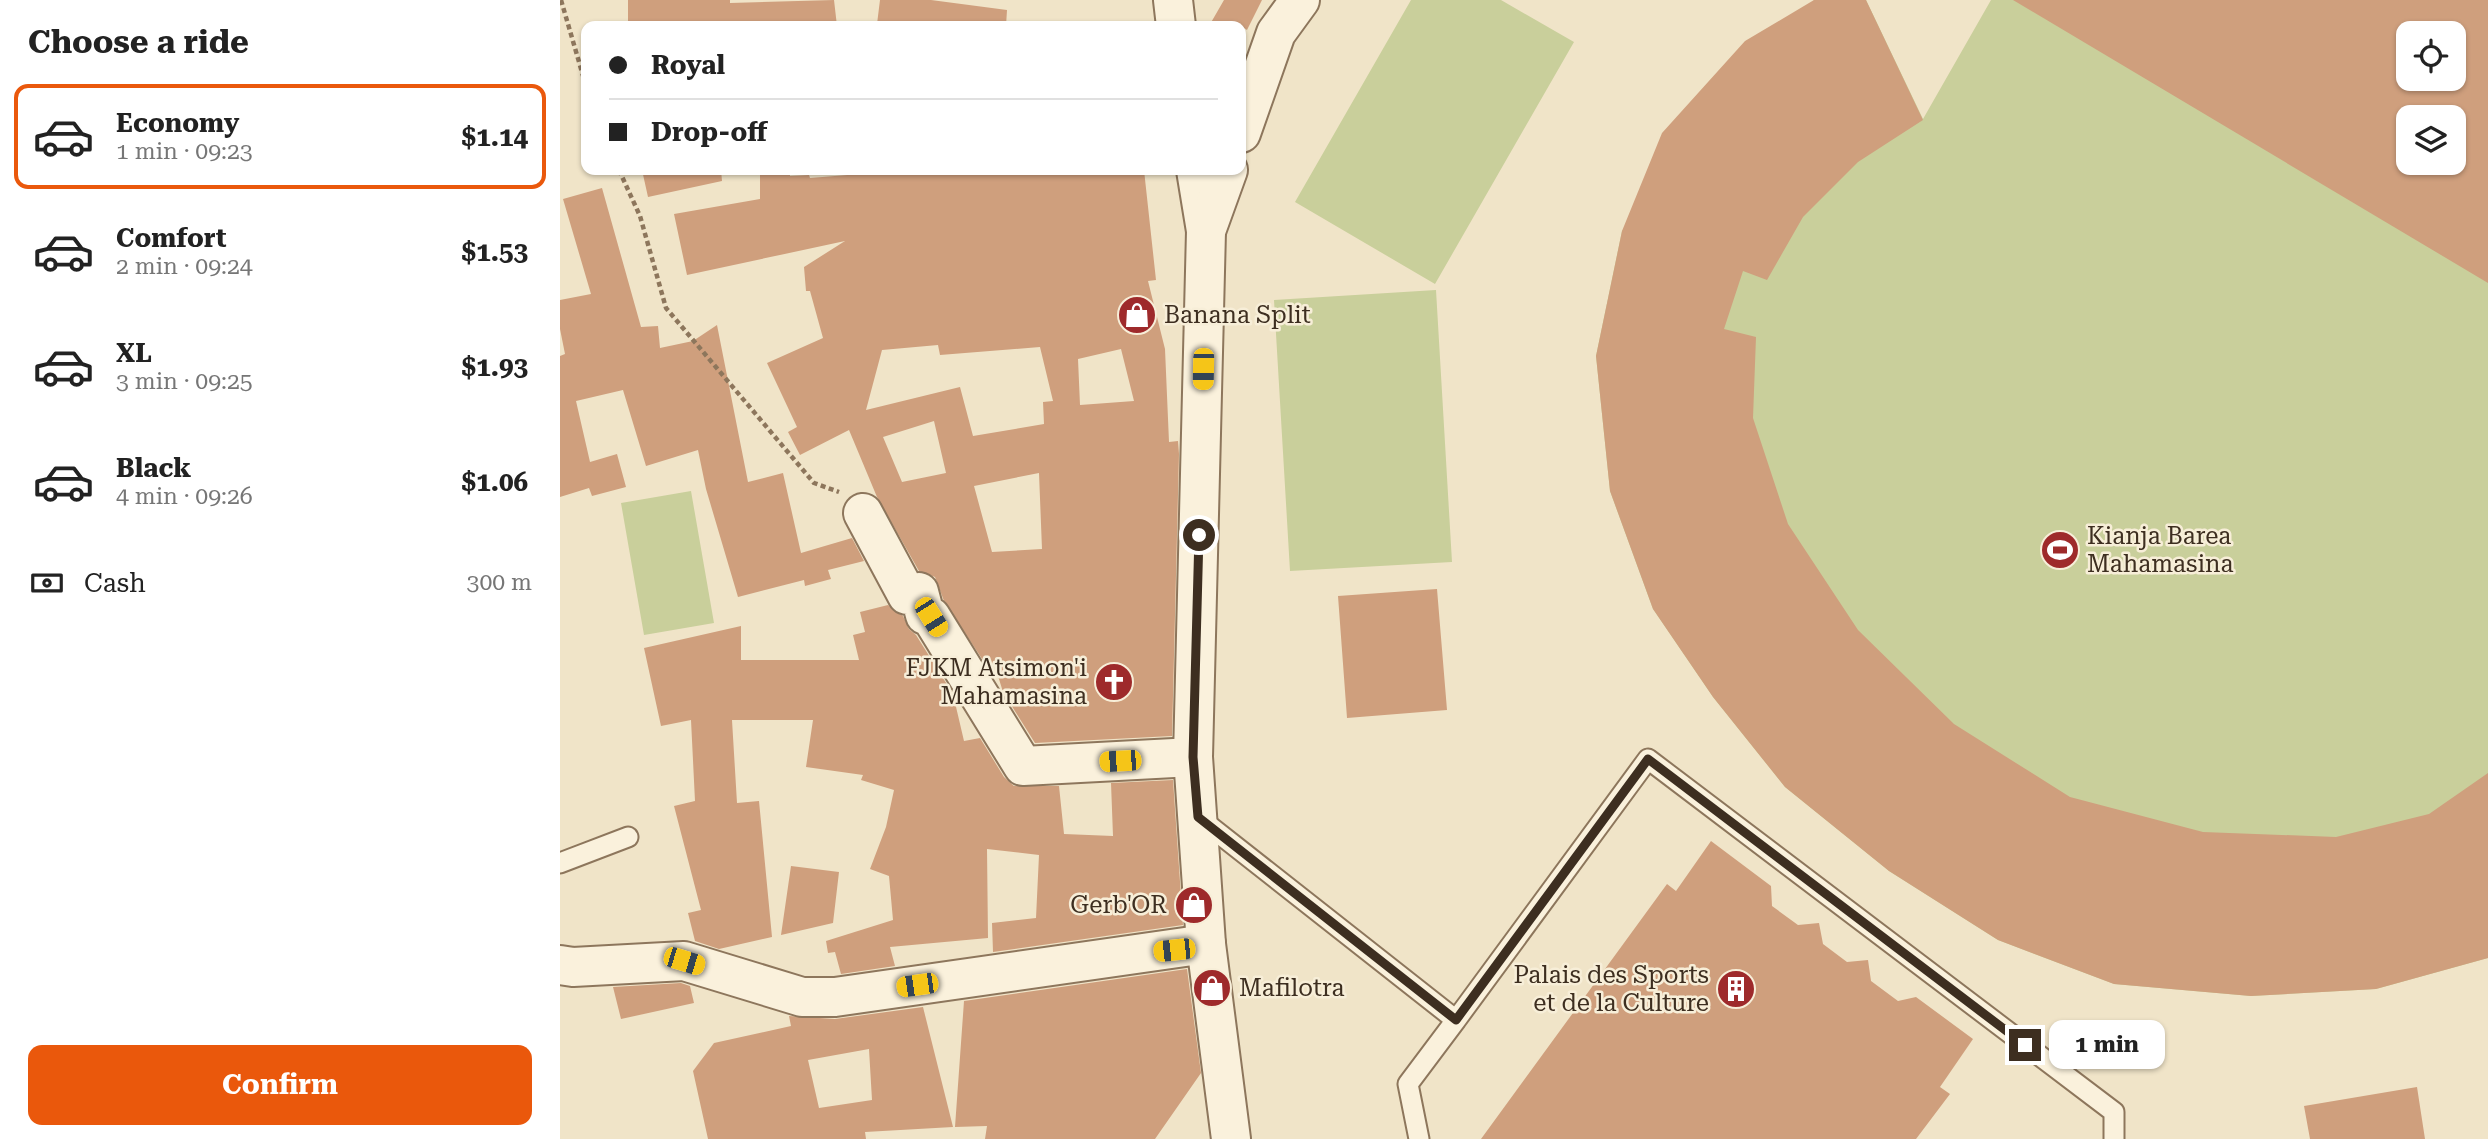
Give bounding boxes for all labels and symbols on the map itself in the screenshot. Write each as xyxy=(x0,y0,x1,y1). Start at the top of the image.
shop icon: Banana Split xyxy=(1116,294,1158,336)
place label: Banana Split xyxy=(1164,301,1311,329)
car xyxy=(1193,348,1214,390)
route start xyxy=(1183,519,1215,551)
place label: Kianja Barea Mahamasina xyxy=(2087,522,2234,578)
sports icon: Kianja Barea Mahamasina xyxy=(2039,529,2081,571)
car xyxy=(911,594,952,640)
place label: FJKM Atsimon'i Mahamasina xyxy=(905,654,1087,710)
church icon: FJKM Atsimon'i Mahamasina xyxy=(1093,661,1135,703)
car xyxy=(1099,749,1142,773)
shop icon: Gerb'OR xyxy=(1173,884,1215,926)
place label: Gerb'OR xyxy=(1070,891,1167,919)
car xyxy=(1153,937,1196,963)
car xyxy=(661,945,708,977)
place label: Palais des Sports et de la Culture xyxy=(1514,961,1709,1017)
shop icon: Mafilotra xyxy=(1191,967,1233,1009)
building icon: Palais des Sports et de la Culture xyxy=(1715,968,1757,1010)
car xyxy=(895,972,940,998)
place label: Mafilotra xyxy=(1239,974,1345,1002)
callout: 1 min xyxy=(2050,1020,2165,1070)
route end xyxy=(2009,1029,2041,1061)

